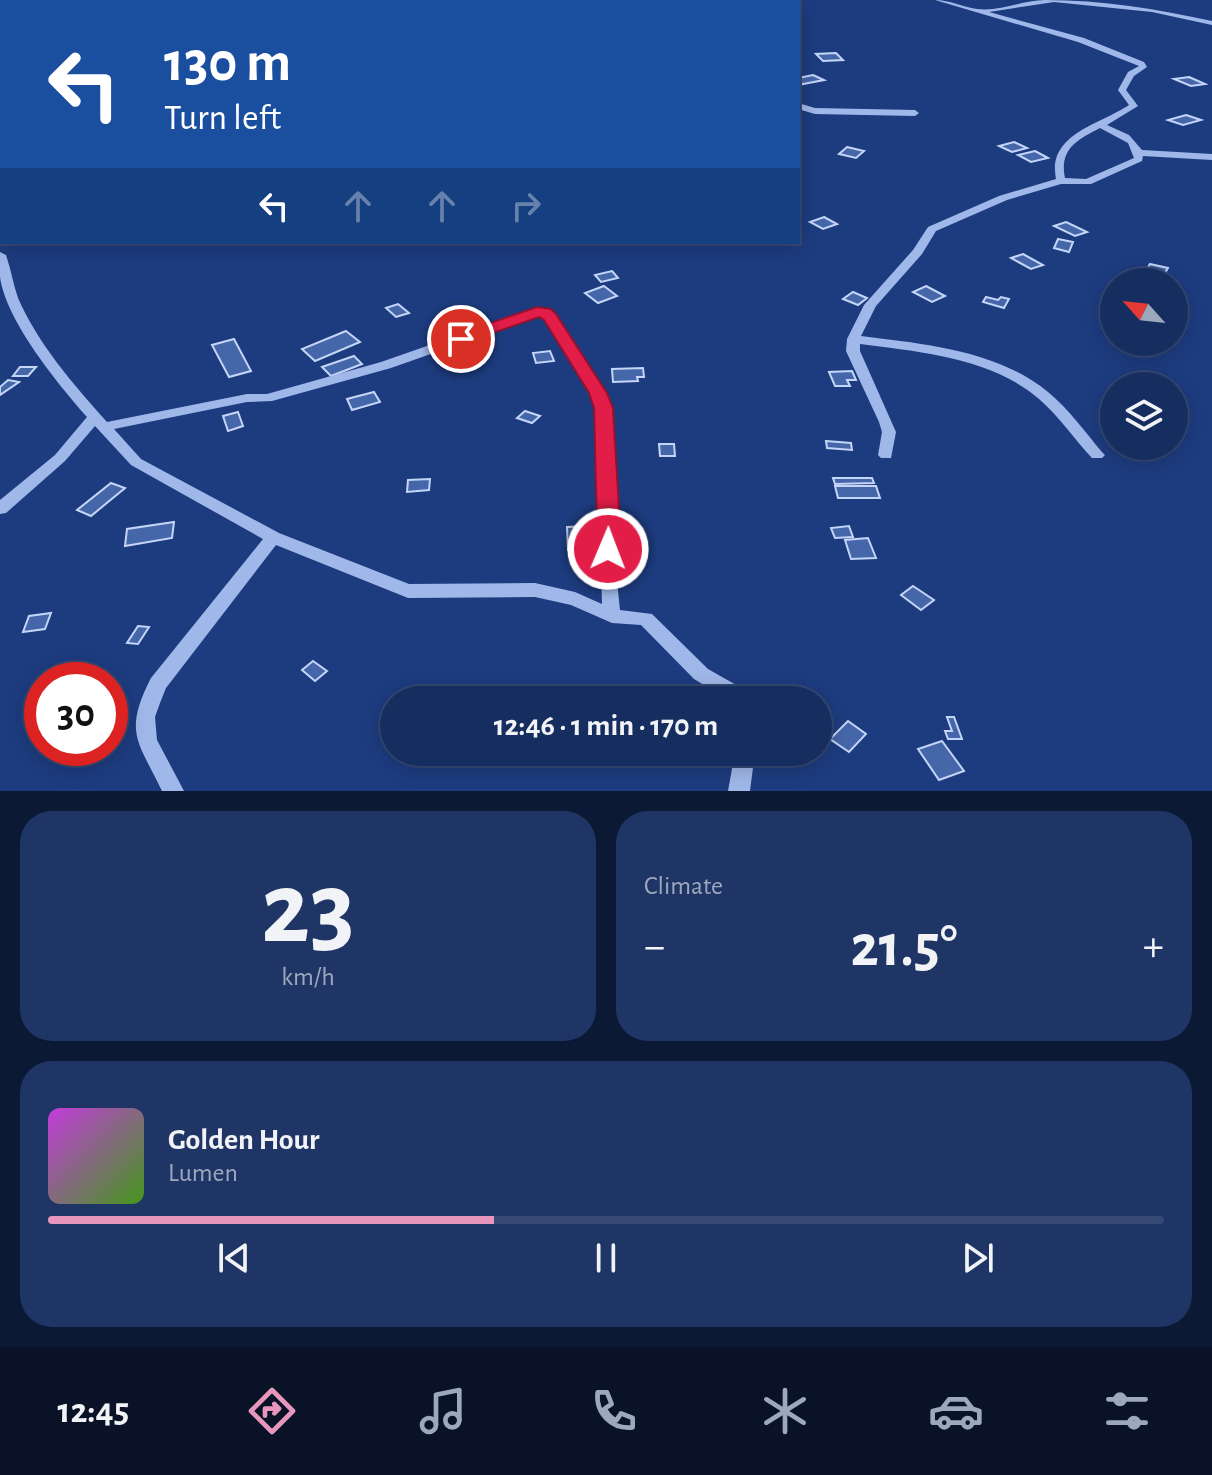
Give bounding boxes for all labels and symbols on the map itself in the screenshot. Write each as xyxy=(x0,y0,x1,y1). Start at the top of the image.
north arrow xyxy=(1100,268,1188,356)
pin xyxy=(427,305,495,373)
position arrow xyxy=(566,507,650,591)
speed limit sign: 30 xyxy=(24,662,128,766)

